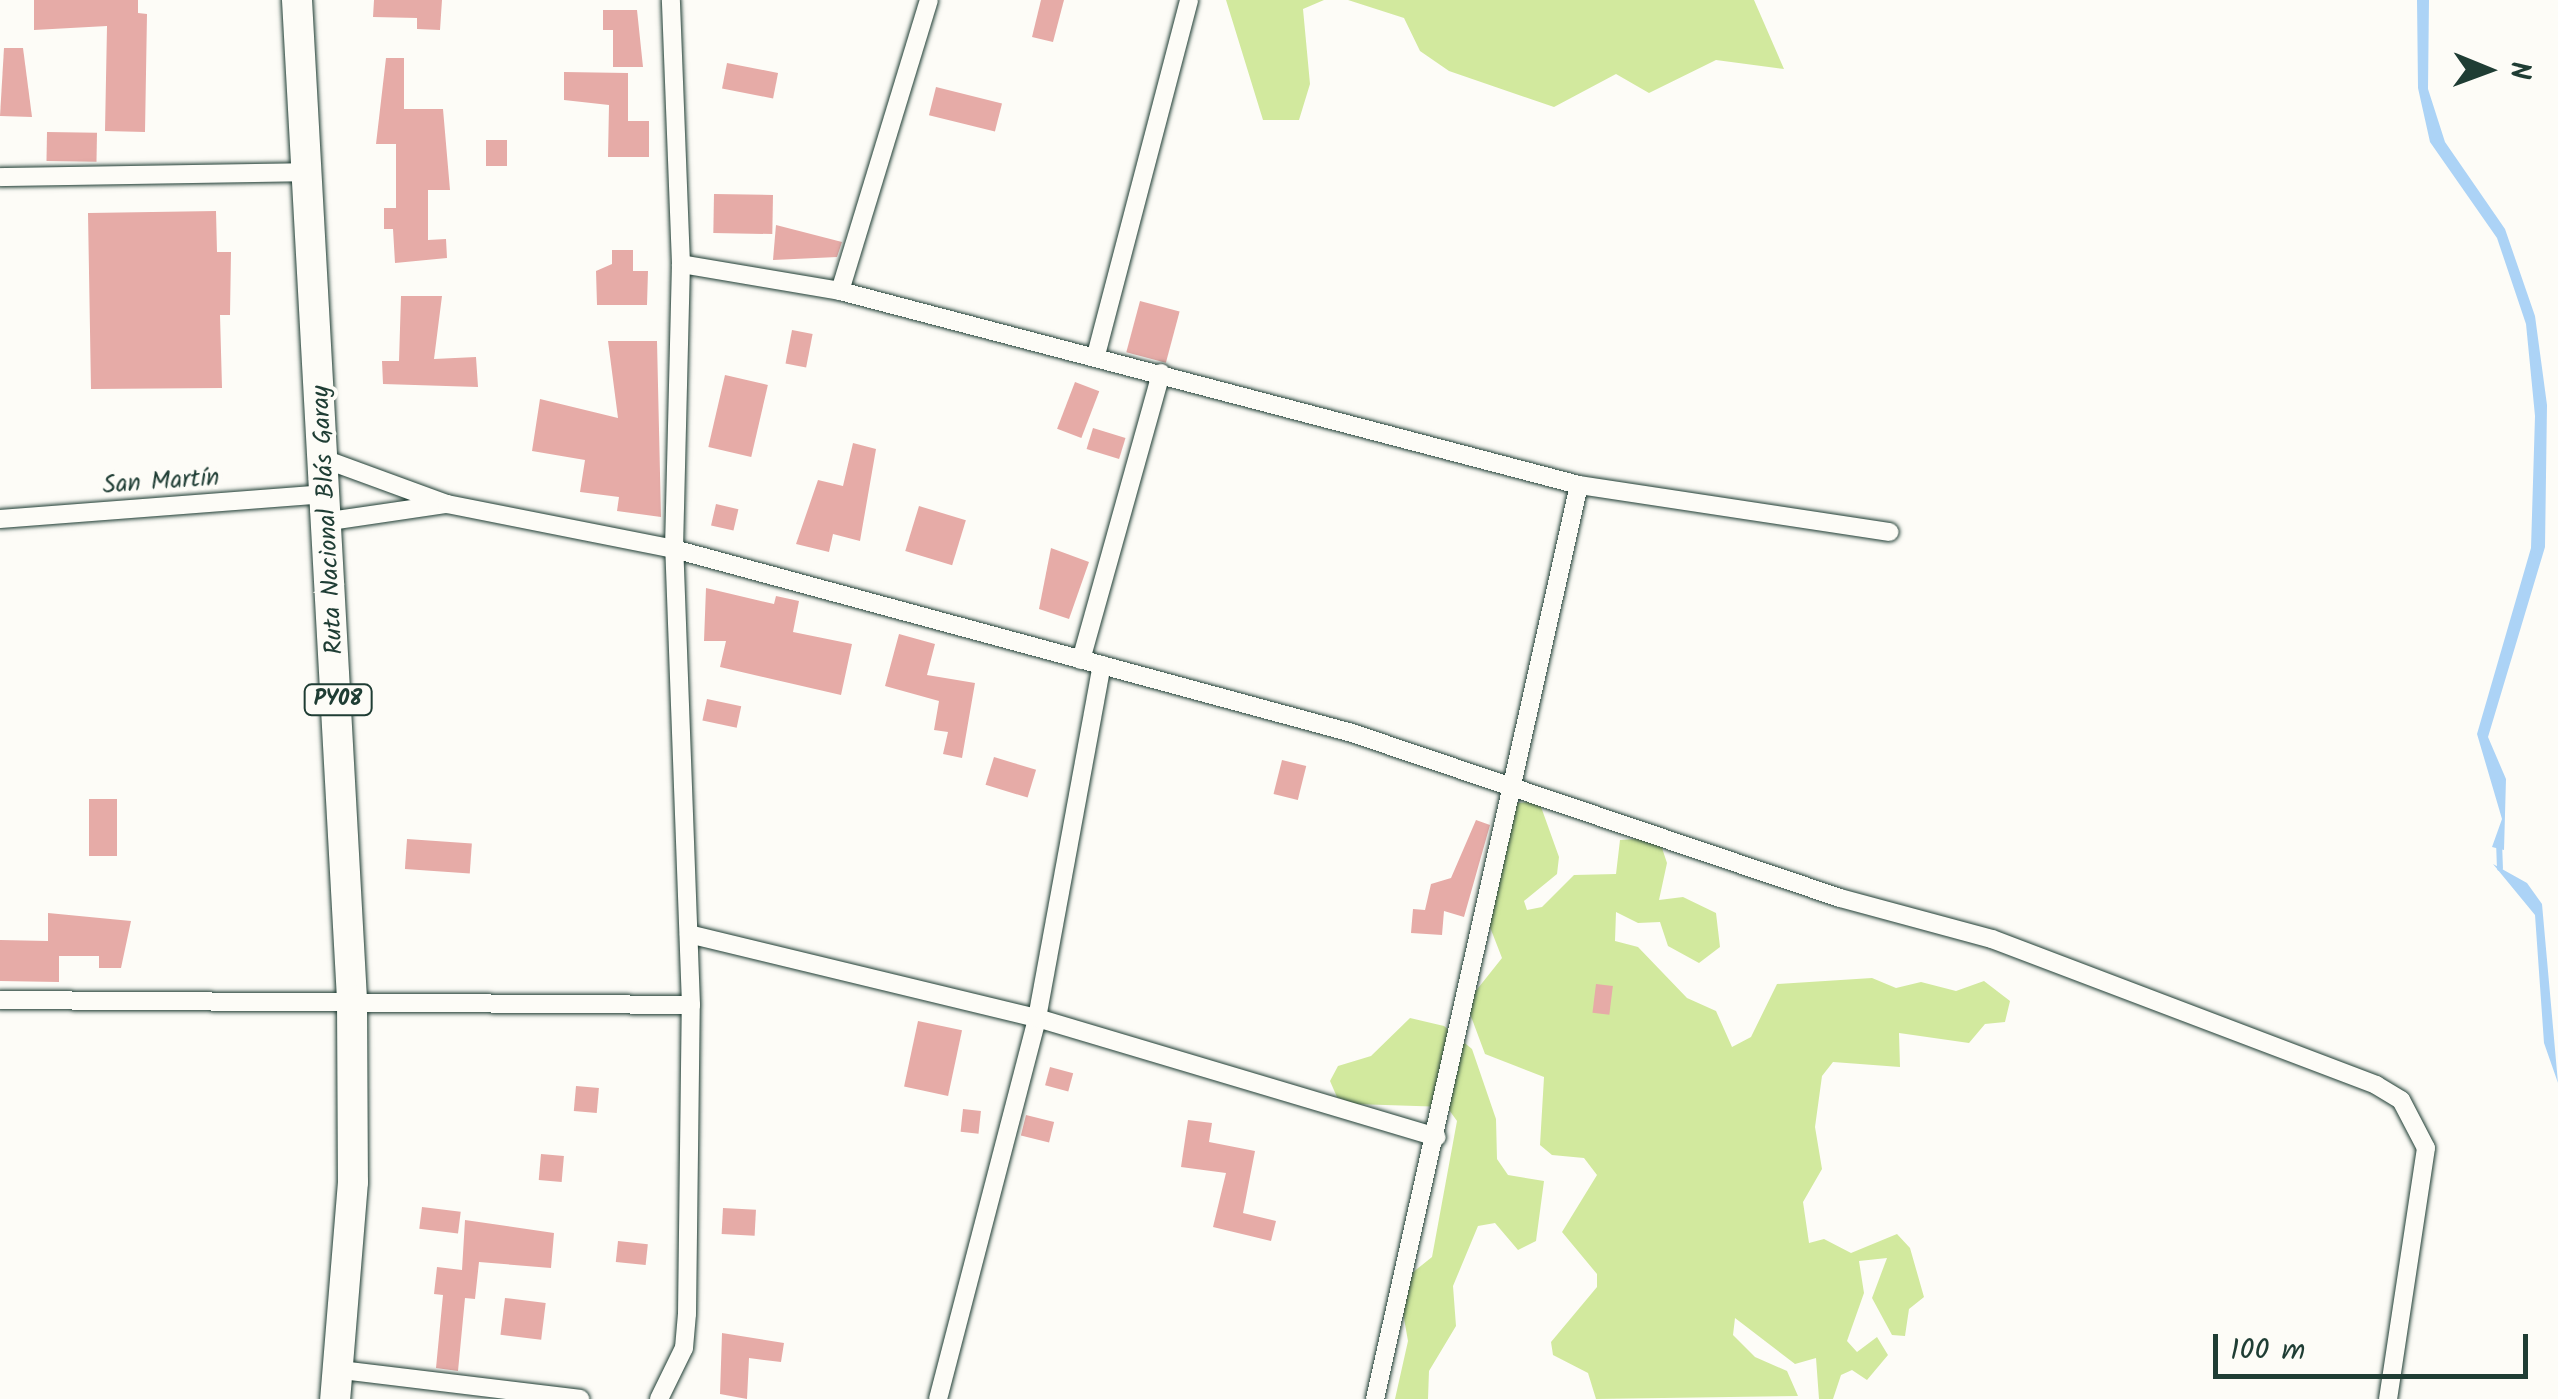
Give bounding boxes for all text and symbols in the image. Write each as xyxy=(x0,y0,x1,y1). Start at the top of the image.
north arrow xyxy=(2438,20,2538,120)
text: N xyxy=(2496,61,2541,80)
street label: Ruta Nacional Blás Garay xyxy=(306,385,350,655)
street label: San Martín xyxy=(102,463,220,501)
road number: PY08 xyxy=(303,683,373,717)
scale bar xyxy=(2218,1314,2533,1376)
text: 100 m xyxy=(2230,1327,2305,1375)

